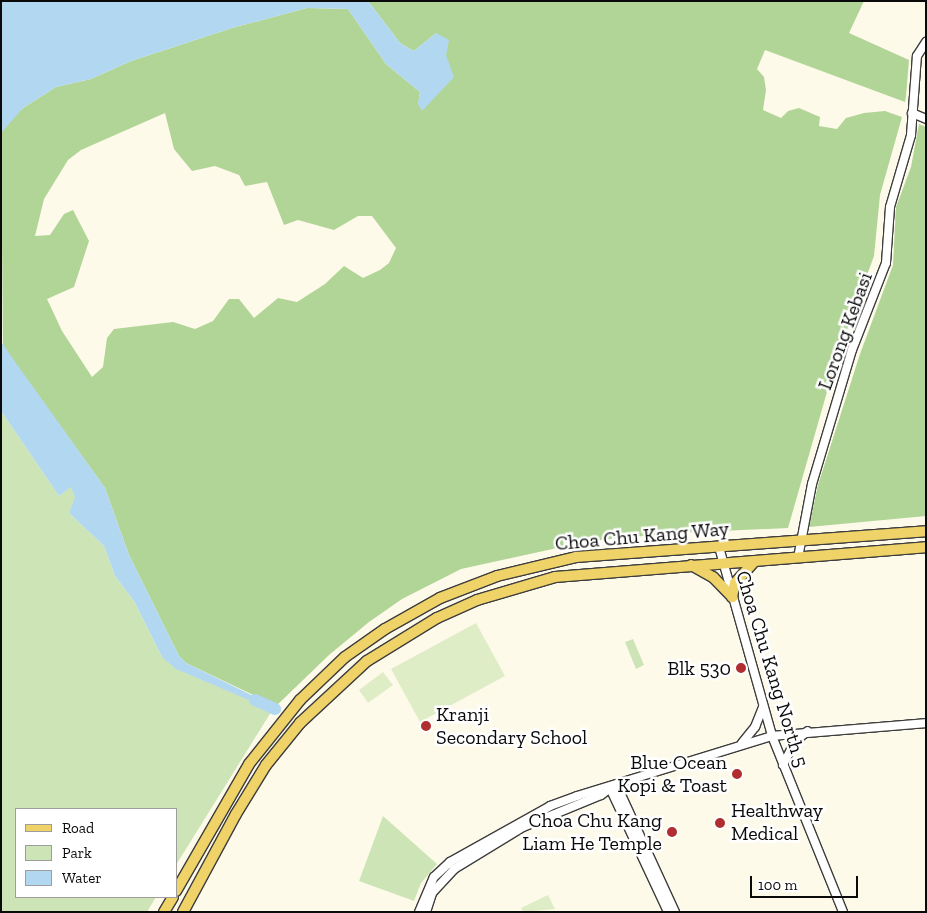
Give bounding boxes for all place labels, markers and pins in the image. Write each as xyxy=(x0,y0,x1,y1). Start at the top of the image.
place label: Blk 530 xyxy=(667,656,731,680)
marker: Blk 530 xyxy=(735,662,747,674)
place label: Kranji Secondary School xyxy=(436,702,588,749)
marker: Kranji Secondary School xyxy=(420,720,432,732)
place label: Blue Ocean Kopi & Toast xyxy=(617,750,727,797)
marker: Blue Ocean Kopi & Toast xyxy=(731,768,743,780)
place label: Healthway Medical xyxy=(731,799,823,846)
place label: Choa Chu Kang Liam He Temple xyxy=(522,808,662,855)
marker: Healthway Medical xyxy=(713,816,727,830)
marker: Choa Chu Kang Liam He Temple xyxy=(666,826,678,838)

